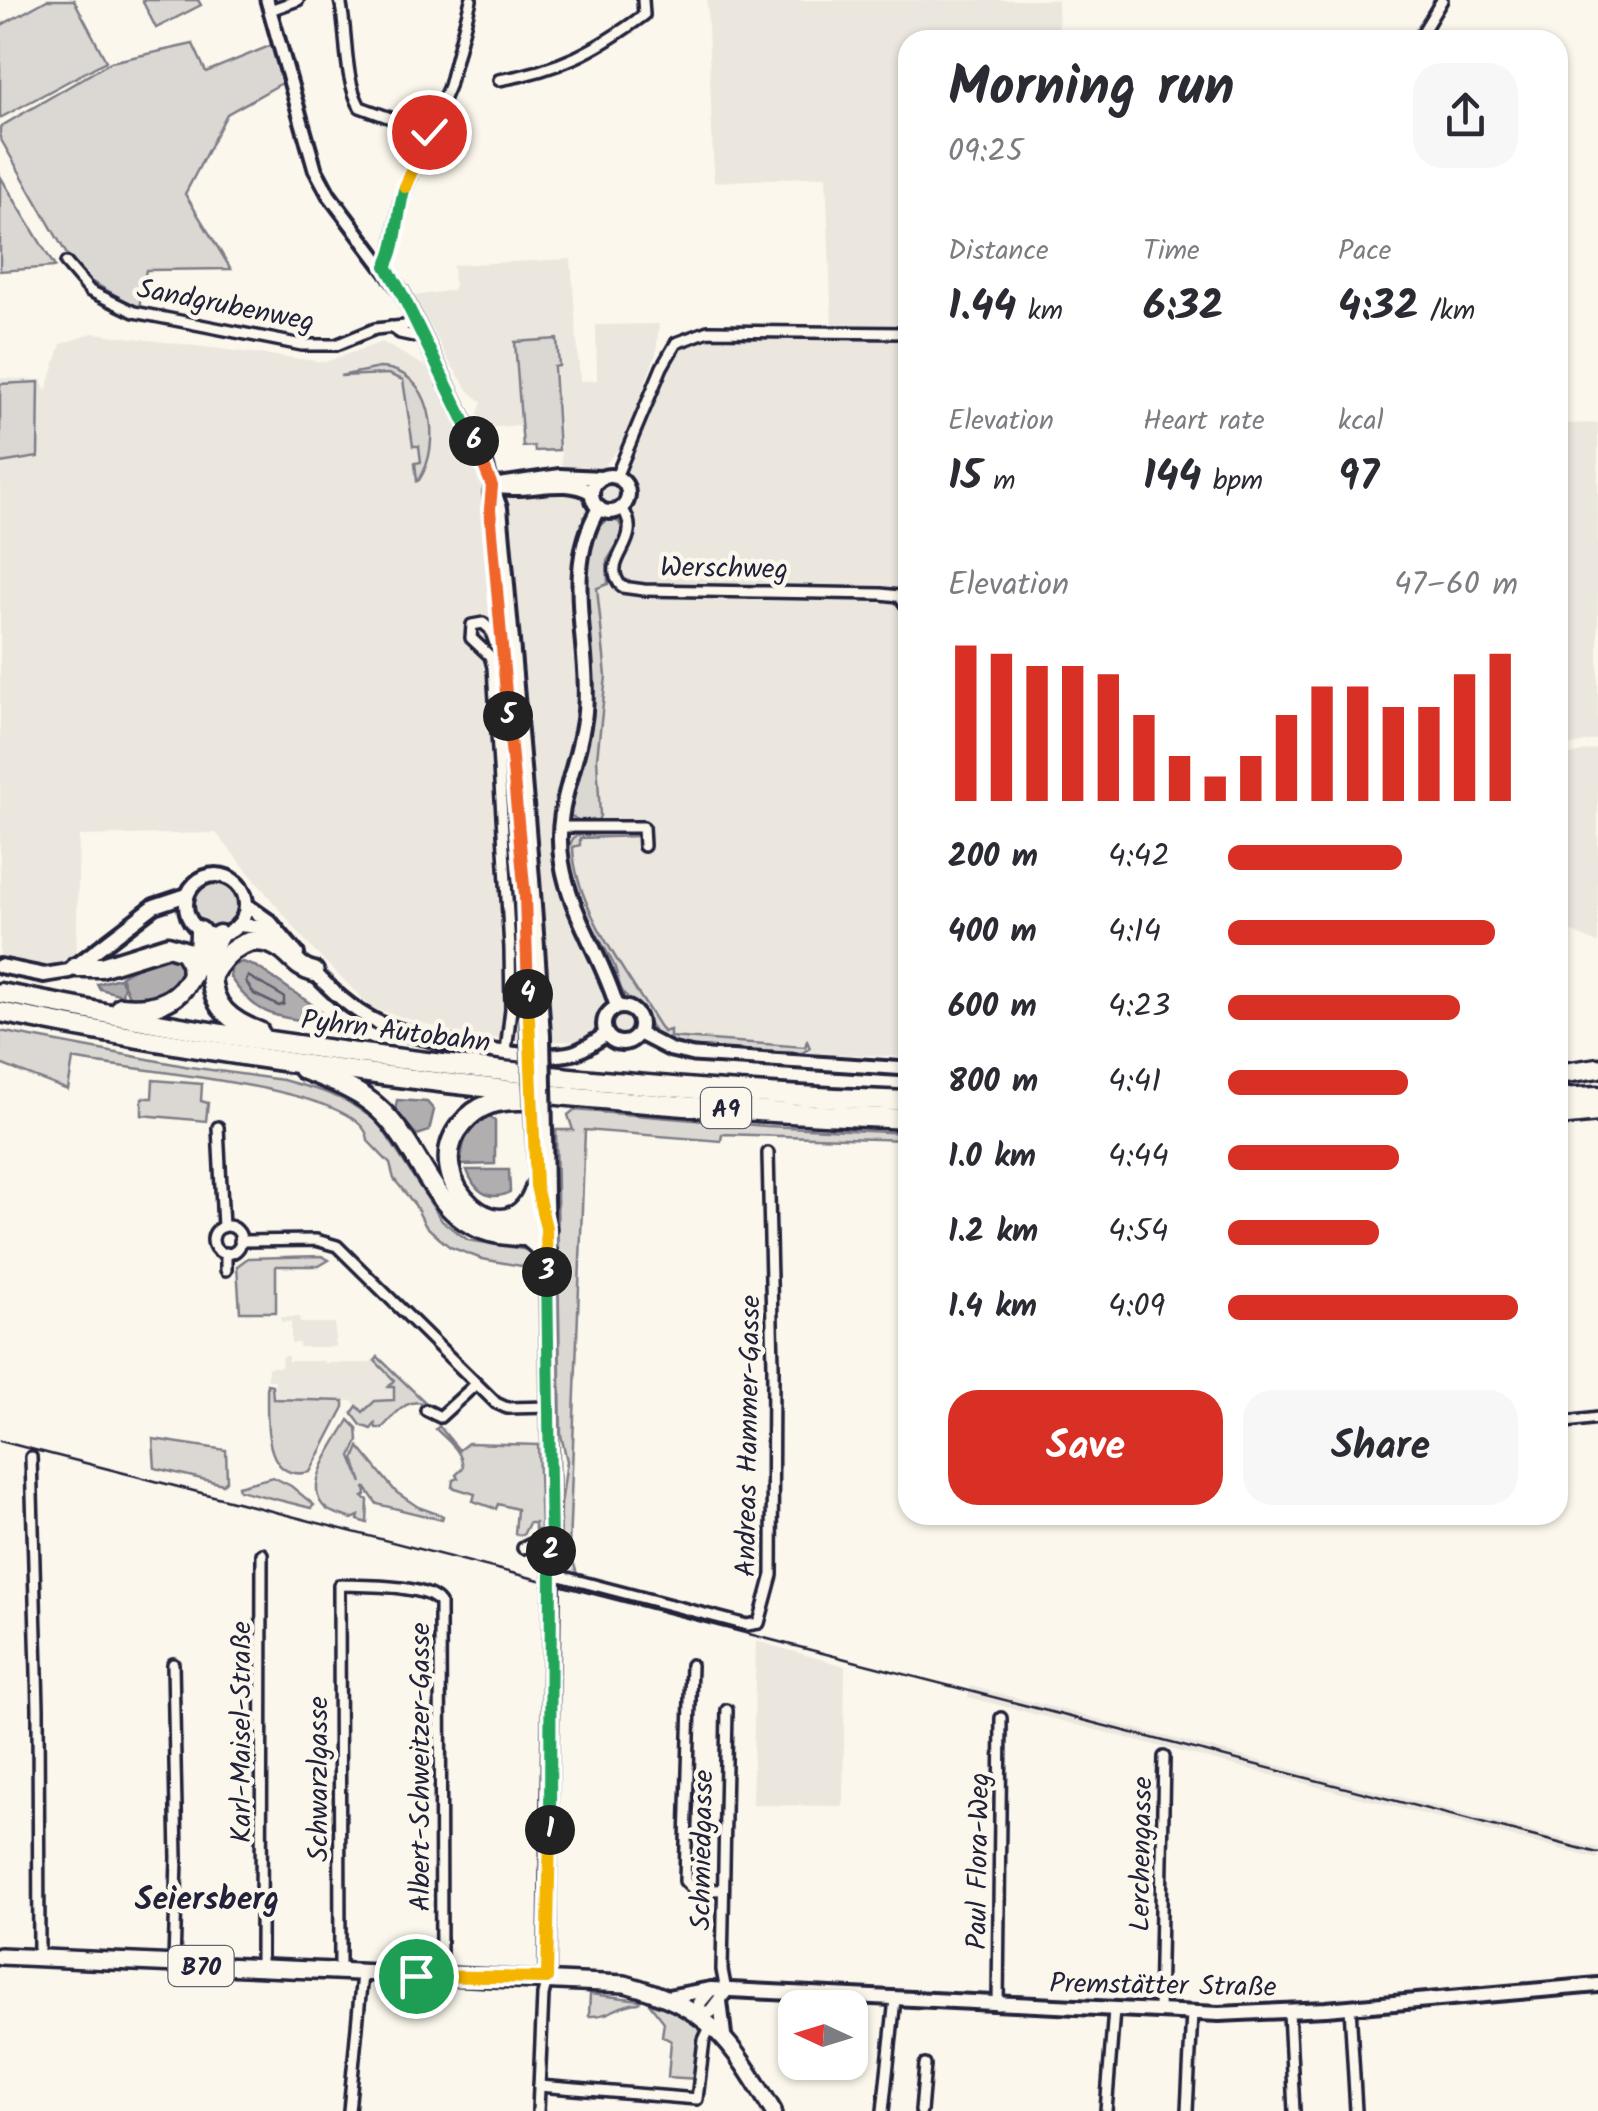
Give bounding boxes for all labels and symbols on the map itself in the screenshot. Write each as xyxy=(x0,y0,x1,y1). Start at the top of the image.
pin xyxy=(387,90,472,175)
street label: Sandgrubenweg xyxy=(133,267,318,346)
pin: 6 xyxy=(449,416,499,466)
street label: Werschweg xyxy=(660,546,788,593)
pin: 5 xyxy=(483,691,533,741)
pin: 4 xyxy=(503,969,553,1019)
street label: Pyhrn Autobahn xyxy=(298,999,493,1066)
road number: A9 xyxy=(701,1088,751,1128)
pin: 3 xyxy=(522,1247,572,1297)
street label: Andreas Hammer-Gasse xyxy=(725,1294,774,1577)
pin: 2 xyxy=(526,1526,576,1576)
street label: Karl-Maisel-Straße xyxy=(220,1621,265,1843)
street label: Albert-Schweitzer-Gasse xyxy=(399,1622,444,1912)
street label: Schwarzlgasse xyxy=(297,1696,342,1862)
street label: Schmiedgasse xyxy=(680,1769,727,1931)
street label: Paul Flora-Weg xyxy=(955,1772,1004,1950)
street label: Lerchengasse xyxy=(1119,1776,1166,1932)
pin: 1 xyxy=(525,1805,575,1855)
district label: Seiersberg xyxy=(135,1875,279,1926)
pin xyxy=(374,1934,459,2019)
road number: B70 xyxy=(168,1946,234,1986)
street label: Premstätter Straße xyxy=(1049,1962,1277,2011)
north arrow xyxy=(778,1990,868,2080)

